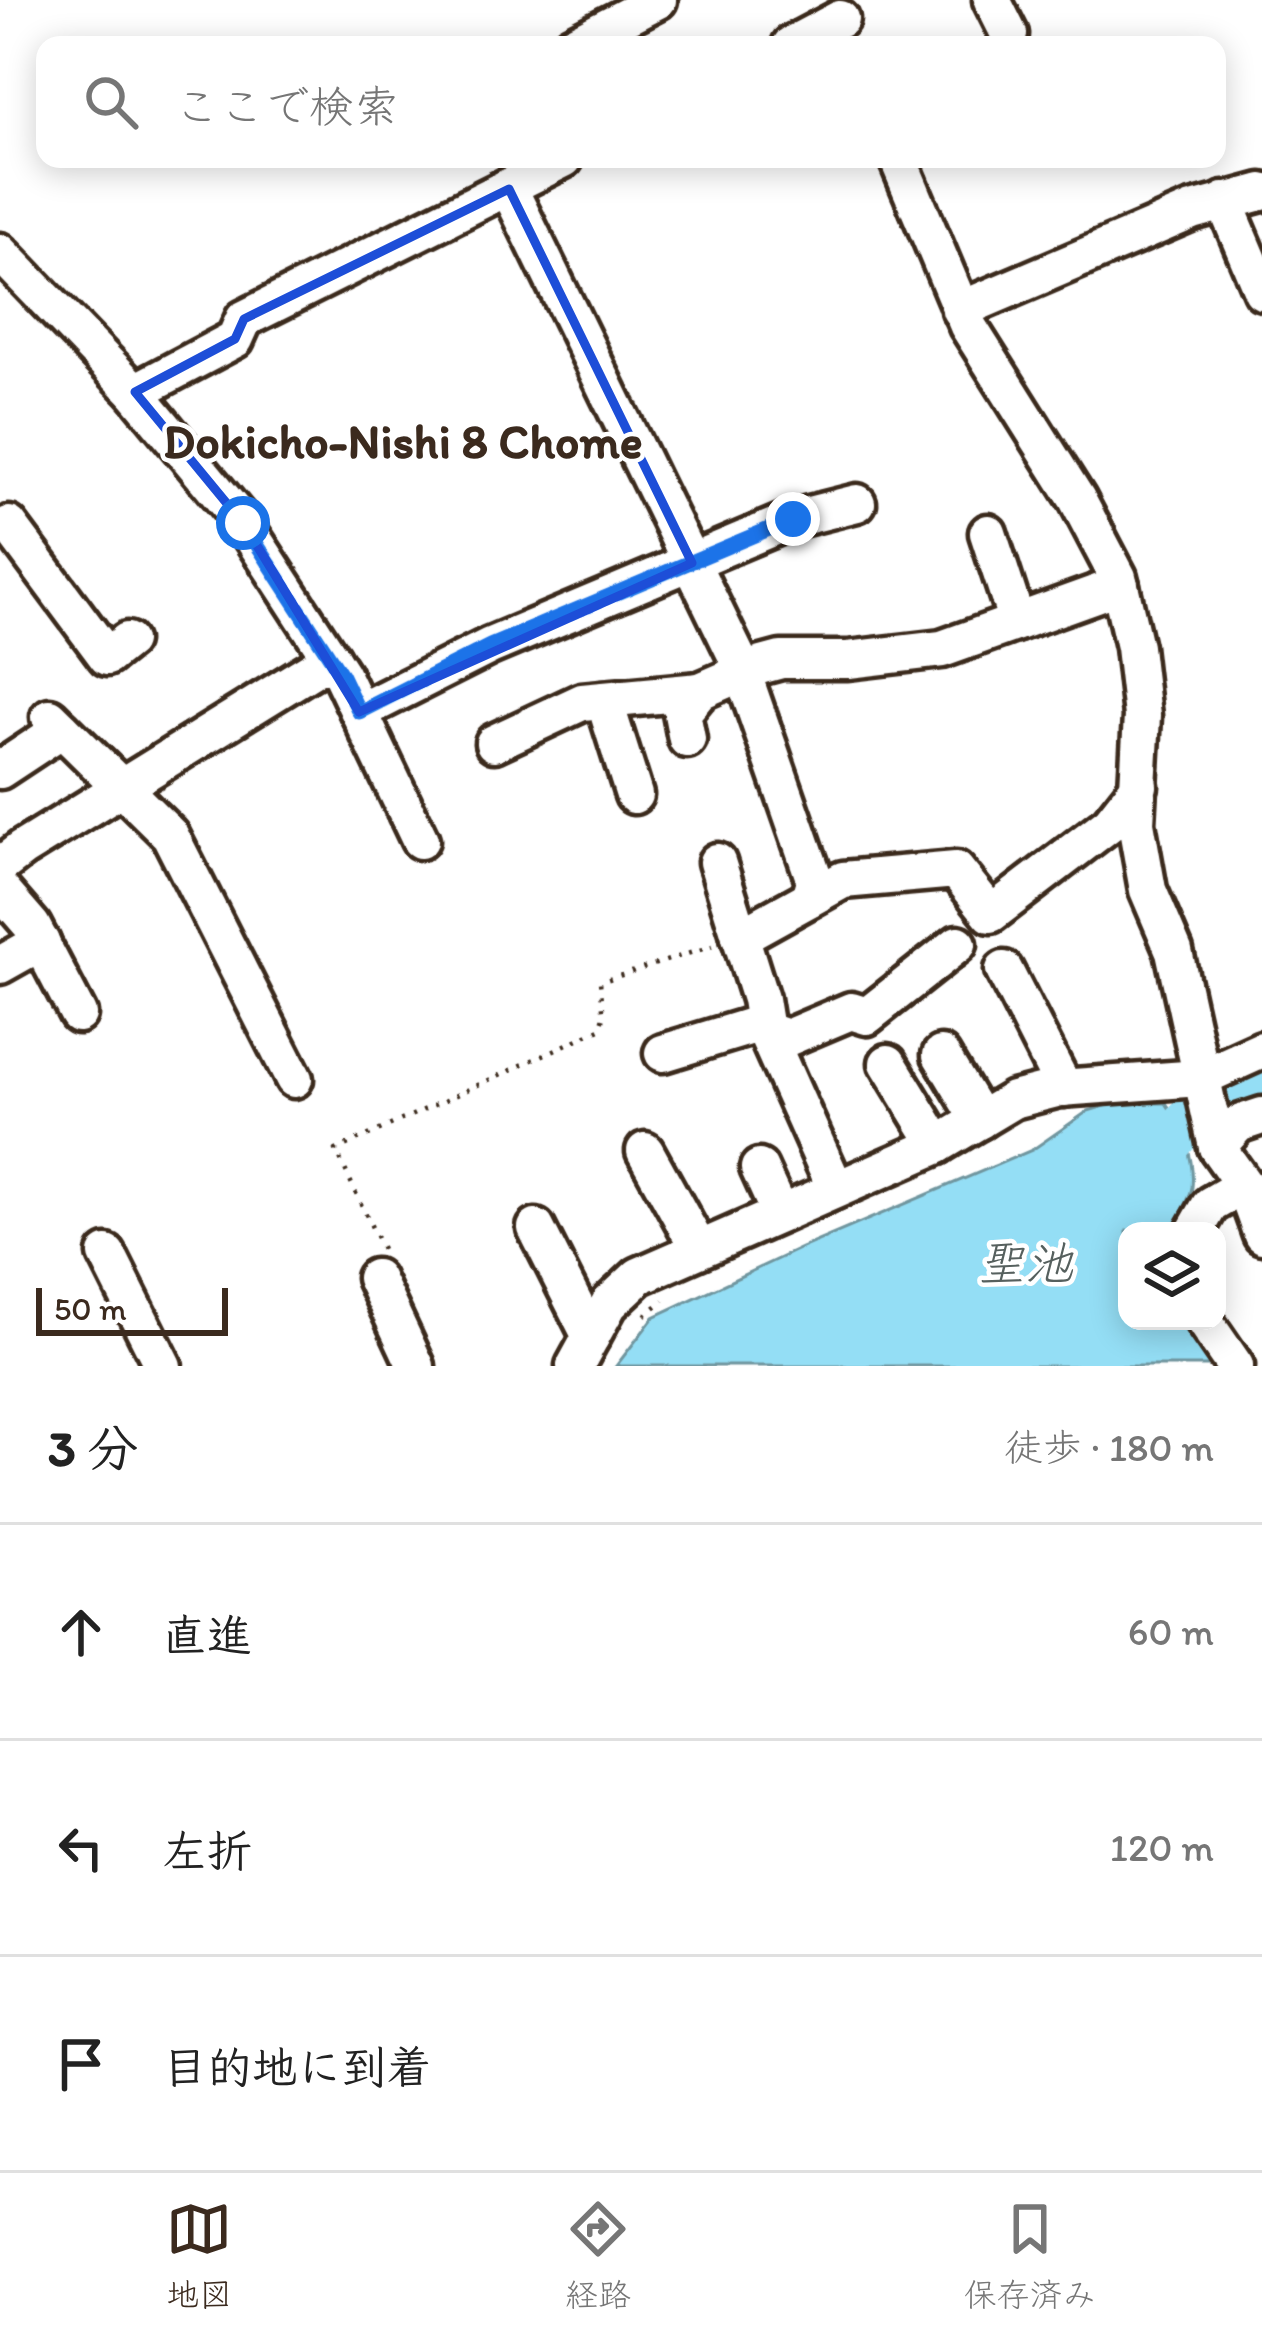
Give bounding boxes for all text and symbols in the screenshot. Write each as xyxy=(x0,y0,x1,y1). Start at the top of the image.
search box xyxy=(36,36,1226,168)
icon: search xyxy=(78,69,144,135)
text: ここで検索 xyxy=(174,79,399,133)
district label: Dokicho-Nishi 8 Chome xyxy=(163,412,643,470)
route end xyxy=(766,492,820,546)
route start xyxy=(216,496,270,550)
map controls xyxy=(1118,1222,1226,1330)
button: layers xyxy=(1118,1222,1226,1330)
water label: 聖池 xyxy=(977,1234,1074,1292)
scale bar xyxy=(36,1282,228,1335)
text: 50 m xyxy=(54,1289,127,1328)
text: 3 分 xyxy=(48,1418,138,1479)
text: 徒歩 · 180 m xyxy=(1004,1424,1214,1471)
icon: ahead xyxy=(48,1599,114,1665)
text: 直進 xyxy=(162,1608,252,1662)
text: 60 m xyxy=(1128,1608,1214,1655)
icon: left xyxy=(48,1815,114,1881)
text: 左折 xyxy=(162,1824,252,1878)
text: 120 m xyxy=(1110,1824,1214,1871)
icon: arrive xyxy=(48,2031,114,2097)
text: 目的地に到着 xyxy=(162,2040,432,2094)
tab: 地図 xyxy=(166,2196,232,2316)
tab: 経路 xyxy=(565,2196,631,2316)
tab: 保存済み xyxy=(964,2196,1096,2316)

